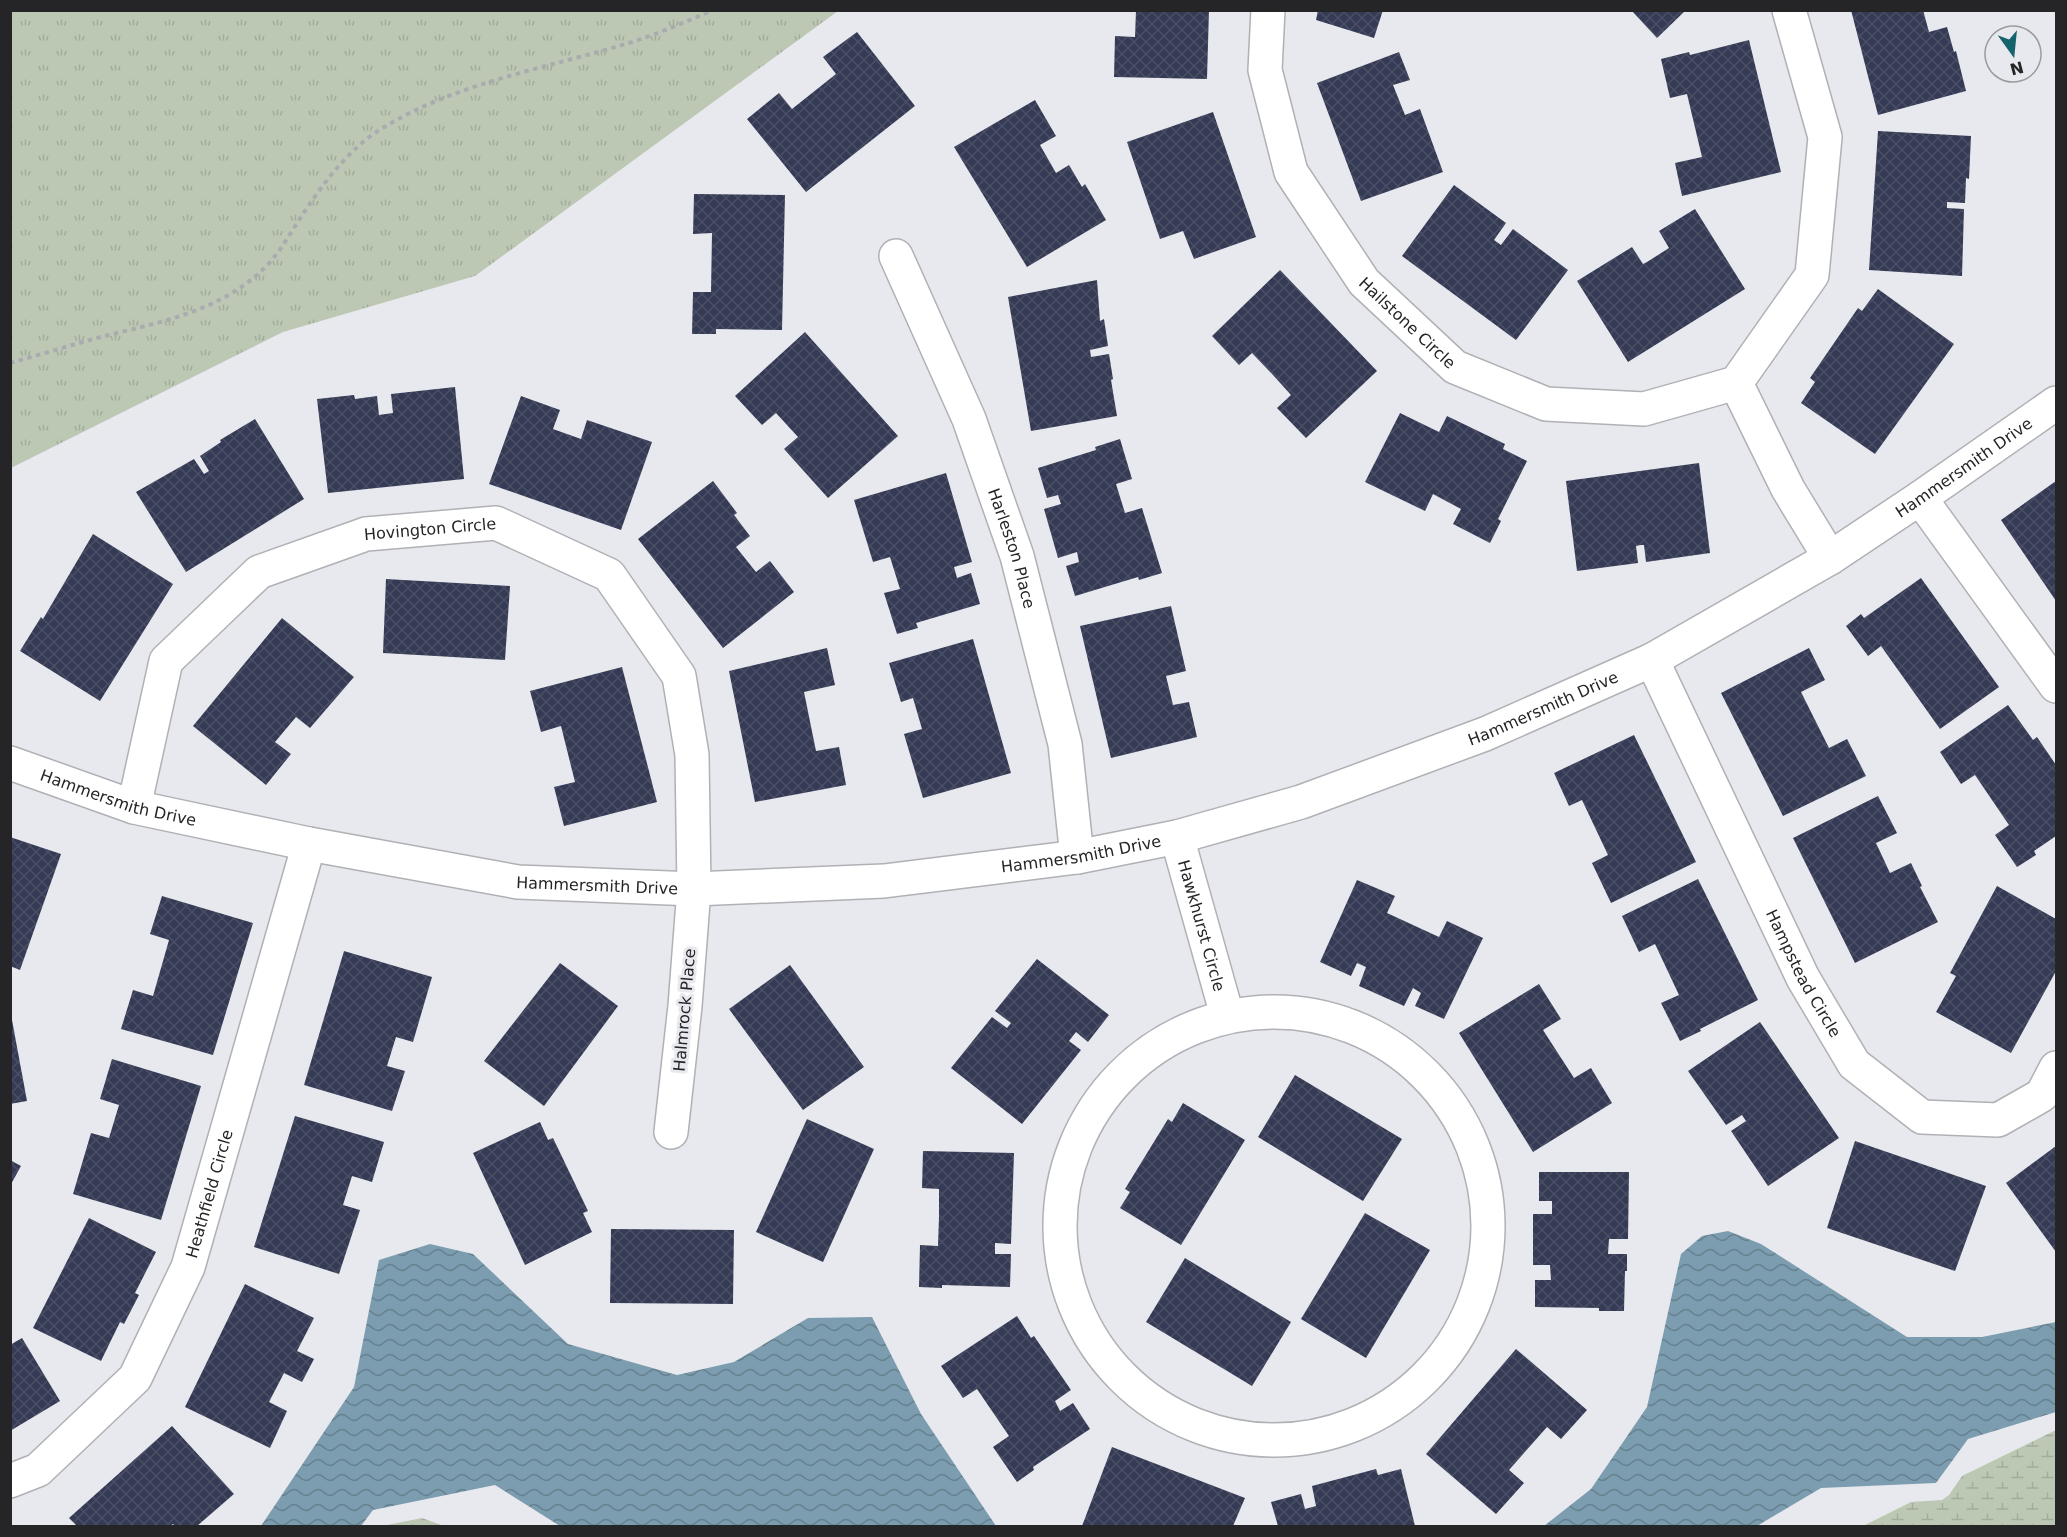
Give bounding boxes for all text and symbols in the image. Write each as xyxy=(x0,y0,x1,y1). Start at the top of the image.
north arrow xyxy=(1983,24,2043,84)
text: N xyxy=(2008,57,2026,79)
street label: Hailstone Circle xyxy=(1355,273,1459,373)
street label: Hammersmith Drive xyxy=(1892,414,2036,522)
street label: Harleston Place xyxy=(984,486,1039,611)
street label: Hovington Circle xyxy=(363,514,497,544)
street label: Hammersmith Drive xyxy=(1465,667,1621,750)
street label: Hammersmith Drive xyxy=(38,766,198,830)
street label: Hammersmith Drive xyxy=(1000,831,1163,876)
street label: Hawkhurst Circle xyxy=(1174,858,1229,994)
street label: Hammersmith Drive xyxy=(516,873,678,898)
street label: Hampstead Circle xyxy=(1762,906,1845,1041)
street label: Halmrock Place xyxy=(670,948,699,1072)
street label: Heathfield Circle xyxy=(182,1127,237,1260)

